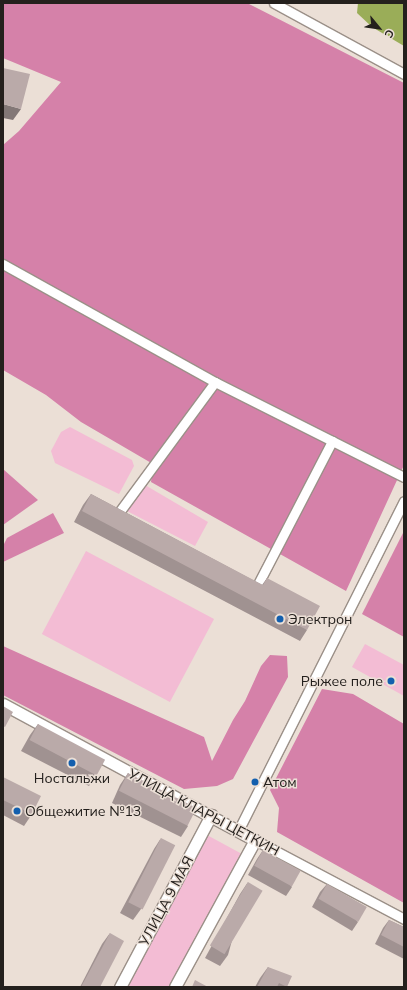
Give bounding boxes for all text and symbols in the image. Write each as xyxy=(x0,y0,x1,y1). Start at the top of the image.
north arrow xyxy=(359,8,399,48)
text: С xyxy=(382,27,397,41)
place label: Электрон xyxy=(288,611,352,627)
marker: Электрон xyxy=(275,614,285,624)
place label: Рыжее поле xyxy=(301,673,383,689)
marker: Рыжее поле xyxy=(386,676,396,686)
marker: Ностальжи xyxy=(67,758,77,768)
street label: УЛИЦА КЛАРЫ ЦЕТКИН xyxy=(125,765,283,859)
place label: Ностальжи xyxy=(34,770,110,786)
place label: Атом xyxy=(263,774,297,790)
marker: Атом xyxy=(250,777,260,787)
place label: Общежитие №13 xyxy=(25,803,141,819)
marker: Общежитие №13 xyxy=(12,806,22,816)
street label: УЛИЦА 9 МАЯ xyxy=(135,853,197,949)

